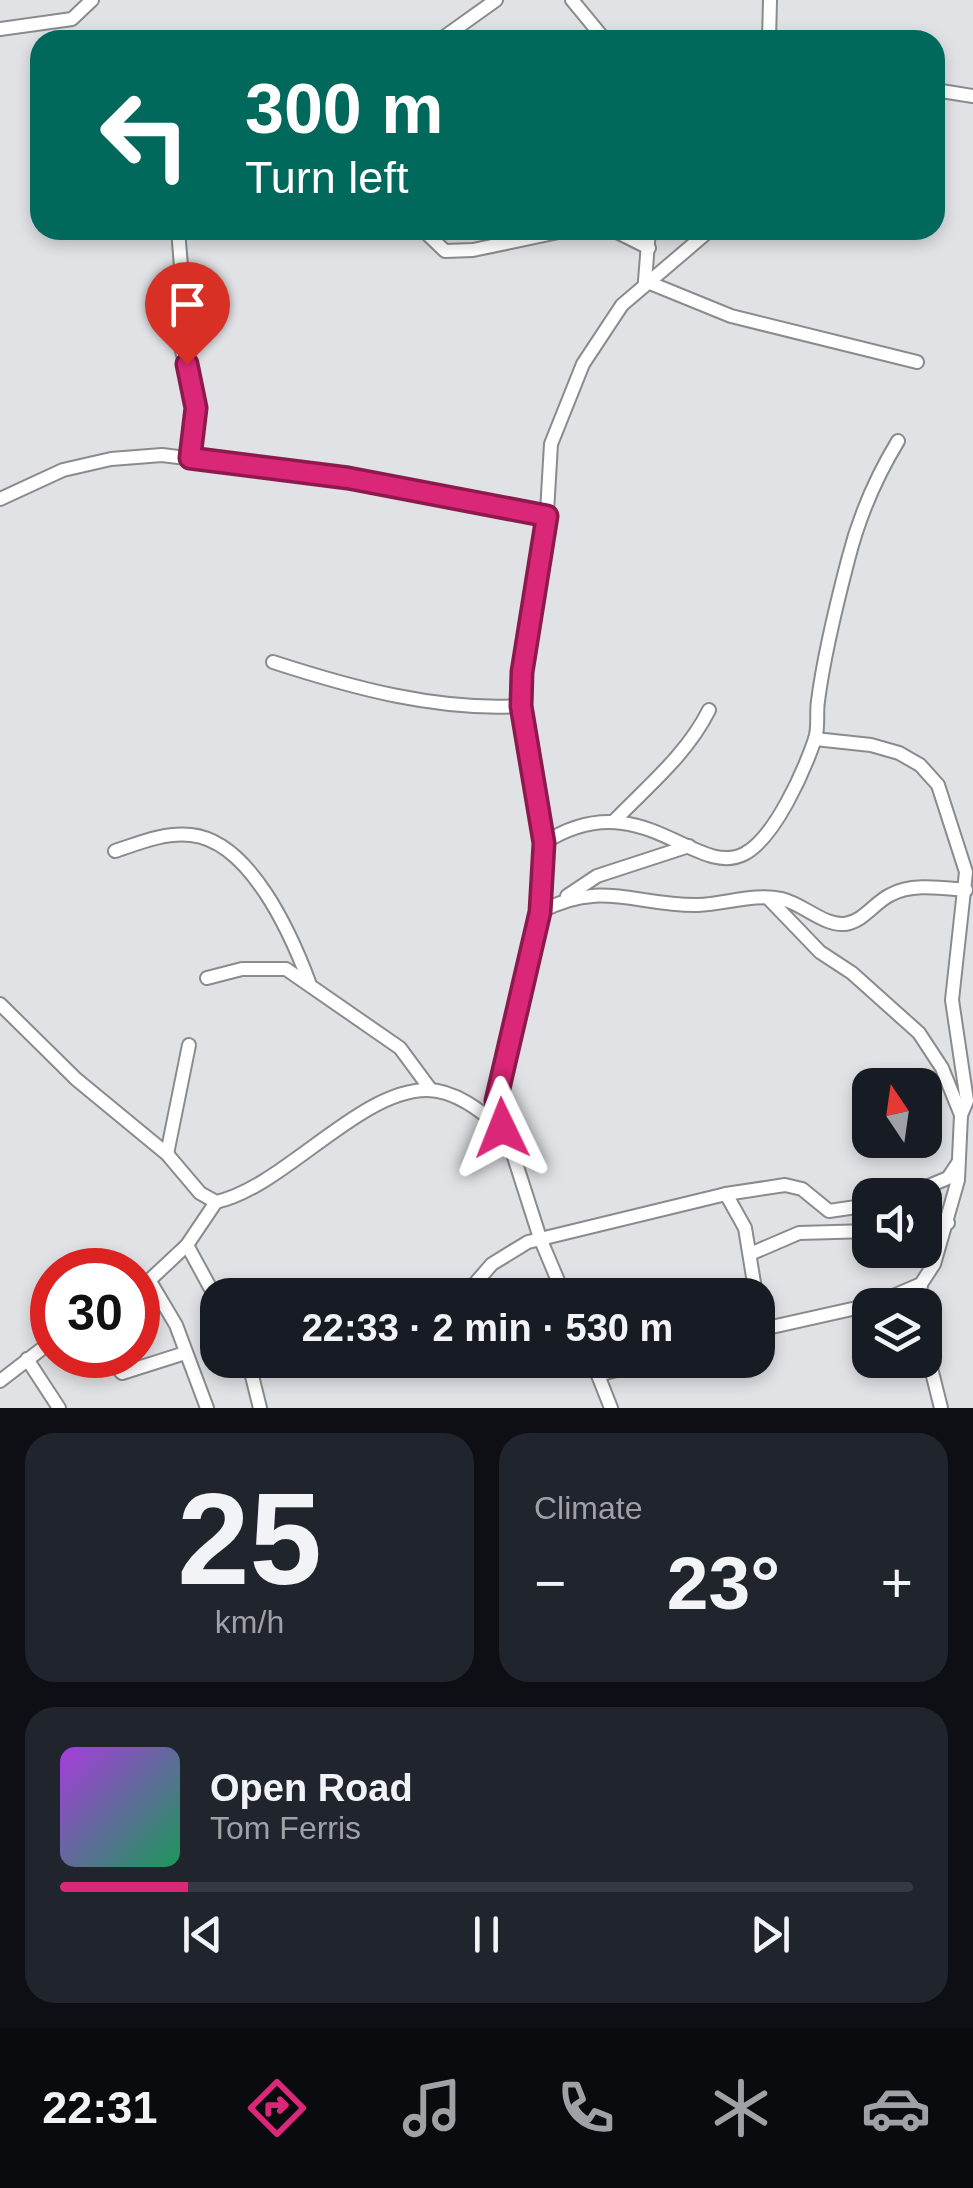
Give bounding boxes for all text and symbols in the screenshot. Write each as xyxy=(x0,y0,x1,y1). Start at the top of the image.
icon: left xyxy=(80,70,210,200)
text: 300 m xyxy=(245,70,443,148)
text: Turn left xyxy=(245,152,408,203)
pin xyxy=(145,262,230,365)
icon: arrive xyxy=(160,277,215,332)
north arrow xyxy=(852,1068,942,1158)
map controls xyxy=(852,1068,942,1378)
position arrow xyxy=(450,1076,554,1180)
button: sound xyxy=(852,1178,942,1268)
speed limit sign: 30 xyxy=(30,1248,160,1378)
button: layers xyxy=(852,1288,942,1378)
text: 22:33 · 2 min · 530 m xyxy=(302,1307,673,1349)
text: 25 xyxy=(177,1466,322,1612)
text: Climate xyxy=(534,1490,642,1526)
text: 23° xyxy=(667,1541,780,1625)
text: − xyxy=(534,1552,566,1614)
text: + xyxy=(881,1552,913,1614)
text: km/h xyxy=(215,1604,284,1640)
text: Open Road xyxy=(210,1767,413,1809)
text: Tom Ferris xyxy=(210,1810,361,1846)
icon: previous xyxy=(175,1907,230,1962)
icon: pause xyxy=(459,1907,514,1962)
icon: next xyxy=(743,1907,798,1962)
icon: directions xyxy=(242,2073,312,2143)
icon: music xyxy=(397,2073,467,2143)
icon: phone xyxy=(551,2073,621,2143)
icon: climate xyxy=(706,2073,776,2143)
icon: car xyxy=(861,2073,931,2143)
text: 22:31 xyxy=(42,2082,157,2133)

